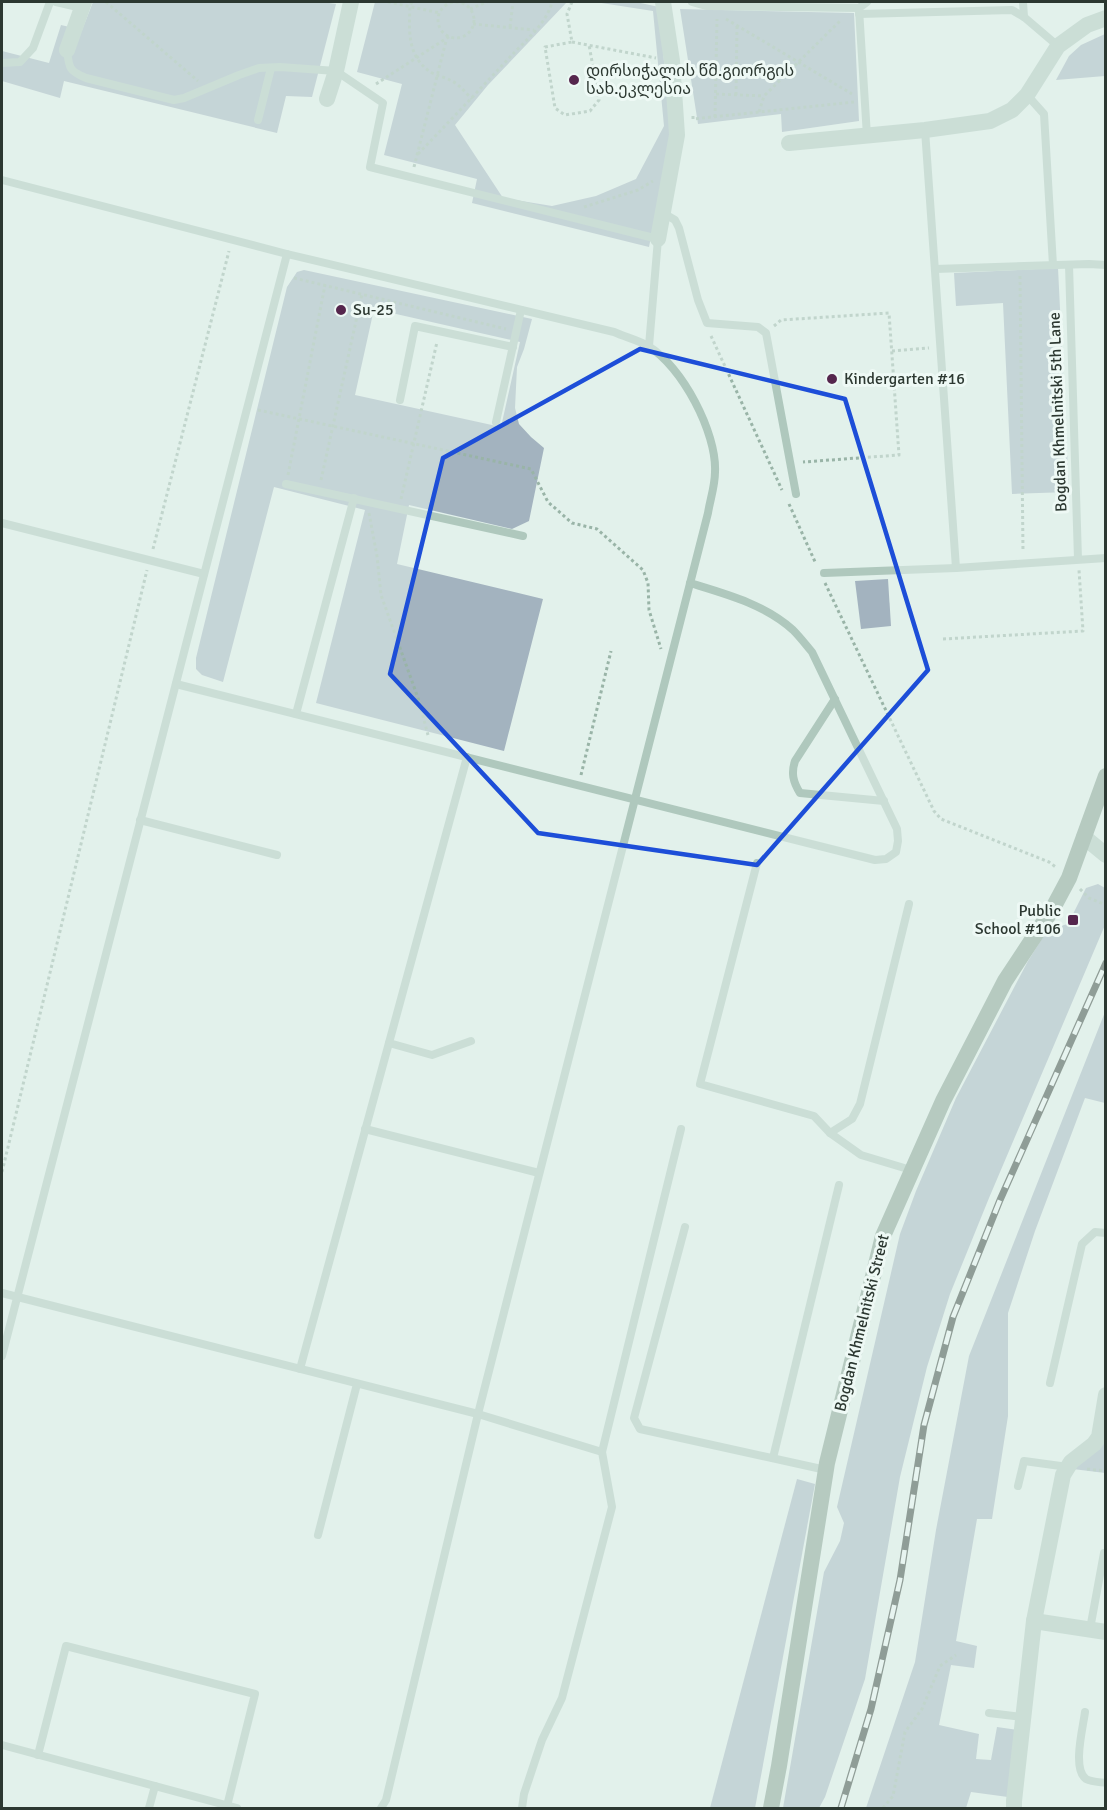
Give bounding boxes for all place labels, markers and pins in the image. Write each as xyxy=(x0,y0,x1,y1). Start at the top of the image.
place label: დირსიჭალის წმ.გიორგის სახ.ეკლესია xyxy=(586,61,794,99)
marker: დირსიჭალის წმ.გიორგის სახ.ეკლესია xyxy=(567,73,581,87)
place label: Su-25 xyxy=(353,300,394,320)
marker: Su-25 xyxy=(334,303,348,317)
place label: Kindergarten #16 xyxy=(844,369,965,389)
marker: Kindergarten #16 xyxy=(825,372,839,386)
place label: Public School #106 xyxy=(975,901,1061,939)
marker: Public School #106 xyxy=(1066,913,1080,927)

